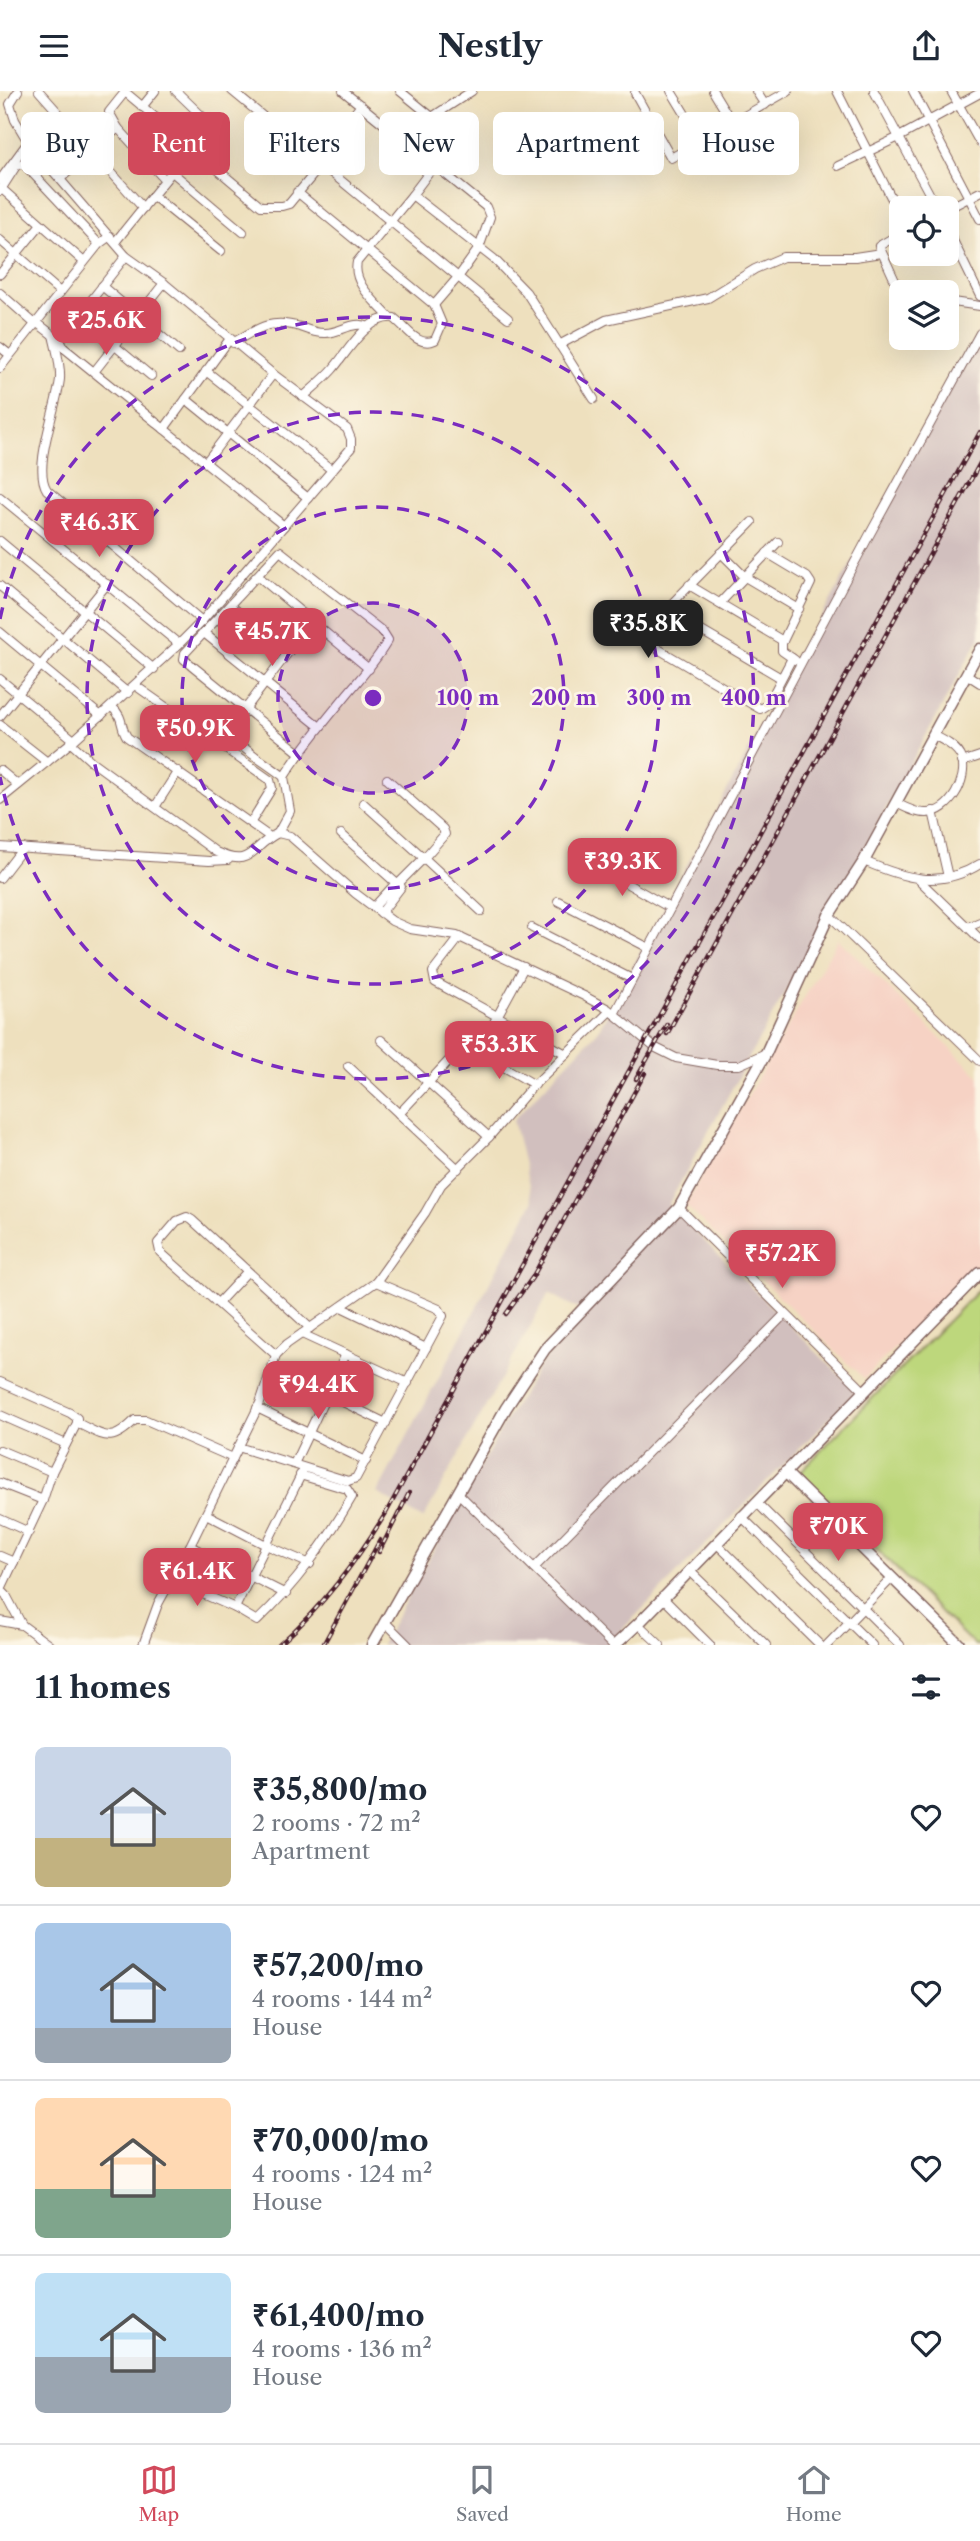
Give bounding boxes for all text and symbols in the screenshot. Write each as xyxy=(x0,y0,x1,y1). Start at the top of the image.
text: Nestly xyxy=(438,26,542,65)
icon: menu xyxy=(35,27,73,65)
icon: share xyxy=(907,27,945,65)
chip: Buy xyxy=(21,112,114,175)
chip: Rent xyxy=(128,112,230,175)
chip: Filters xyxy=(244,112,365,175)
chip: New xyxy=(379,112,479,175)
chip: Apartment xyxy=(493,112,664,175)
chip: House xyxy=(678,112,799,175)
map controls xyxy=(889,196,959,350)
button: locate xyxy=(889,196,959,266)
button: layers xyxy=(889,280,959,350)
pin: ₹25.6K xyxy=(49,297,163,357)
text: ₹25.6K xyxy=(67,306,145,334)
pin: ₹46.3K xyxy=(42,499,156,559)
text: ₹46.3K xyxy=(60,508,138,536)
pin: ₹35.8K xyxy=(591,601,705,660)
pin: ₹45.7K xyxy=(215,609,329,668)
text: ₹35.8K xyxy=(609,609,687,637)
text: ₹45.7K xyxy=(234,617,310,645)
text: 100 m xyxy=(437,685,499,710)
text: 200 m xyxy=(531,685,597,710)
text: 300 m xyxy=(627,685,691,710)
text: 400 m xyxy=(721,685,787,710)
centre of rings xyxy=(361,686,385,710)
pin: ₹50.9K xyxy=(138,705,252,765)
text: ₹50.9K xyxy=(156,714,234,742)
pin: ₹39.3K xyxy=(565,839,679,898)
text: ₹39.3K xyxy=(584,847,660,875)
pin: ₹53.3K xyxy=(442,1021,556,1081)
text: ₹53.3K xyxy=(461,1030,537,1058)
pin: ₹57.2K xyxy=(725,1231,839,1290)
text: ₹57.2K xyxy=(745,1239,819,1267)
pin: ₹94.4K xyxy=(261,1361,375,1421)
text: ₹94.4K xyxy=(279,1370,357,1398)
pin: ₹70K xyxy=(797,1503,879,1563)
text: ₹70K xyxy=(809,1512,867,1540)
pin: ₹61.4K xyxy=(140,1549,254,1608)
text: ₹61.4K xyxy=(159,1557,235,1585)
icon: filters xyxy=(907,1668,945,1706)
text: 11 homes xyxy=(35,1669,171,1706)
text: ₹35,800/mo xyxy=(252,1771,427,1808)
icon: home xyxy=(91,1775,175,1859)
icon: heart xyxy=(907,1798,945,1836)
text: 2 rooms · 72 m² xyxy=(252,1809,421,1837)
text: Apartment xyxy=(252,1837,370,1865)
text: ₹57,200/mo xyxy=(252,1947,424,1984)
icon: home xyxy=(91,1951,175,2035)
icon: heart xyxy=(907,1974,945,2012)
text: 4 rooms · 144 m² xyxy=(252,1985,432,2013)
text: House xyxy=(252,2013,322,2041)
text: ₹70,000/mo xyxy=(252,2122,428,2159)
icon: home xyxy=(91,2126,175,2210)
icon: heart xyxy=(907,2149,945,2187)
text: 4 rooms · 124 m² xyxy=(252,2160,432,2188)
text: House xyxy=(252,2188,322,2216)
text: ₹61,400/mo xyxy=(252,2297,425,2334)
icon: home xyxy=(91,2301,175,2385)
icon: heart xyxy=(907,2324,945,2362)
text: 4 rooms · 136 m² xyxy=(252,2335,432,2363)
text: House xyxy=(252,2363,322,2391)
tab: Map xyxy=(138,2461,179,2526)
tab: Saved xyxy=(456,2461,509,2526)
tab: Home xyxy=(786,2461,842,2526)

